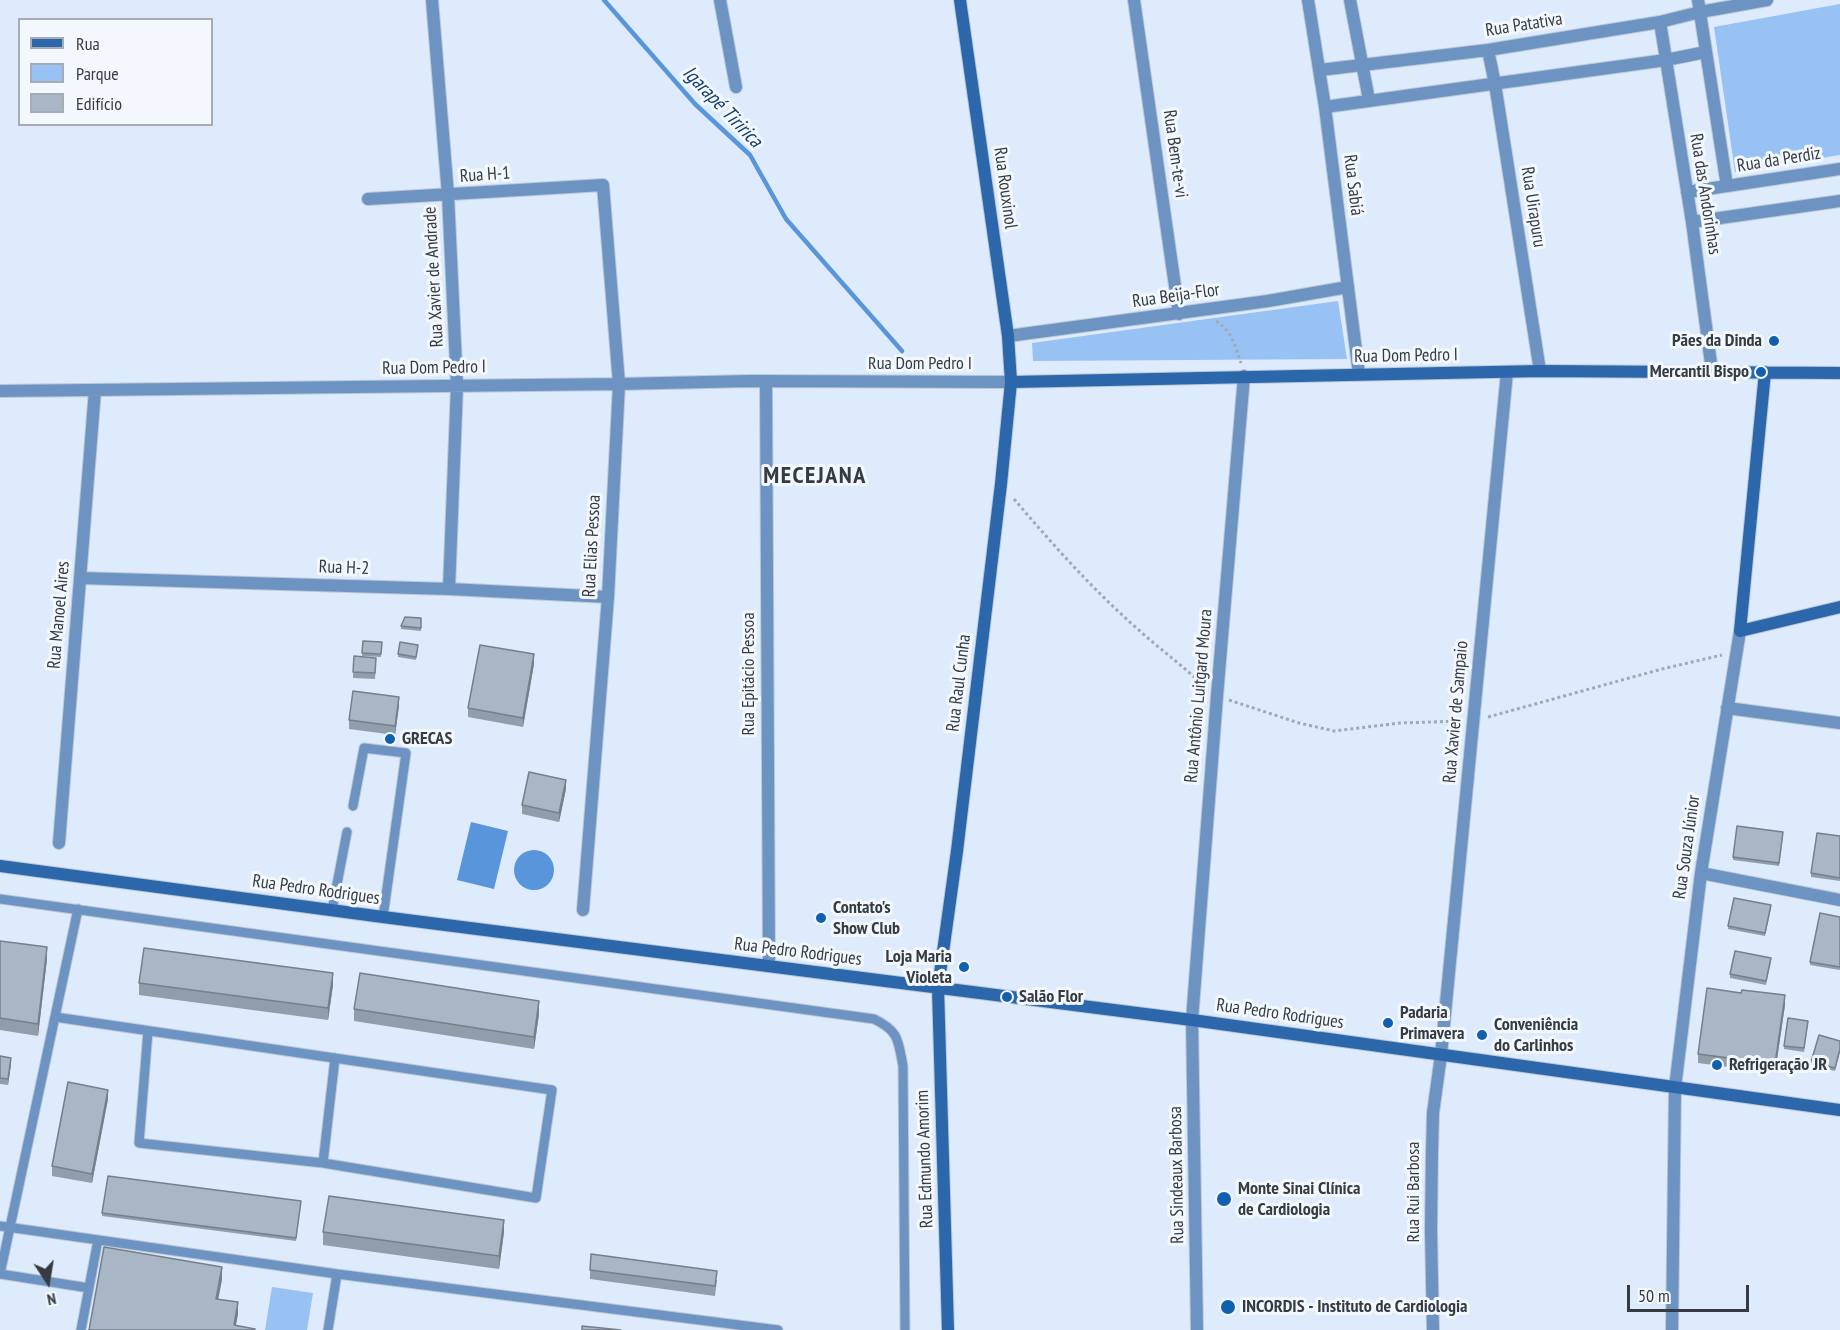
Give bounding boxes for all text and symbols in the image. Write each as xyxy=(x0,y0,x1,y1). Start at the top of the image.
street label: Rua Patativa xyxy=(1484,8,1564,42)
legend xyxy=(18,18,213,126)
text: Rua xyxy=(76,32,100,55)
water label: Igarapé Tiririca xyxy=(677,61,767,153)
text: Parque xyxy=(76,62,119,85)
text: Edifício xyxy=(76,92,122,115)
street label: Rua Bem-te-vi xyxy=(1158,109,1192,199)
street label: Rua das Andorinhas xyxy=(1685,132,1725,256)
street label: Rua da Perdiz xyxy=(1736,143,1822,177)
street label: Rua Rouxinol xyxy=(989,146,1021,230)
street label: Rua Sabiá xyxy=(1339,153,1367,217)
street label: Rua H-1 xyxy=(459,162,511,188)
street label: Rua Uirapuru xyxy=(1516,165,1550,249)
street label: Rua Xavier de Andrade xyxy=(420,206,448,348)
street label: Rua Beija-Flor xyxy=(1131,279,1221,313)
place label: Pães da Dinda xyxy=(1672,330,1762,352)
marker: Pães da Dinda xyxy=(1767,334,1781,348)
street label: Rua Dom Pedro I xyxy=(1354,344,1458,368)
street label: Rua Dom Pedro I xyxy=(868,353,972,375)
street label: Rua Dom Pedro I xyxy=(382,356,486,380)
place label: Mercantil Bispo xyxy=(1650,361,1749,383)
marker: Mercantil Bispo xyxy=(1754,365,1768,379)
district label: MECEJANA xyxy=(763,462,867,490)
street label: Rua Elias Pessoa xyxy=(579,494,605,598)
street label: Rua H-2 xyxy=(318,556,370,580)
street label: Rua Manoel Aires xyxy=(44,560,74,670)
street label: Rua Antônio Luitgard Moura xyxy=(1181,608,1217,784)
street label: Rua Epitácio Pessoa xyxy=(738,612,760,736)
street label: Rua Raul Cunha xyxy=(942,633,976,733)
street label: Rua Xavier de Sampaio xyxy=(1439,640,1473,784)
place label: GRECAS xyxy=(402,728,452,750)
marker: GRECAS xyxy=(383,732,397,746)
street label: Rua Souza Júnior xyxy=(1669,794,1705,900)
street label: Rua Pedro Rodrigues xyxy=(251,870,381,910)
place label: Contato's Show Club xyxy=(833,897,900,940)
marker: Contato's Show Club xyxy=(814,911,828,925)
street label: Rua Pedro Rodrigues xyxy=(733,933,863,971)
place label: Loja Maria Violeta xyxy=(886,946,952,988)
marker: Loja Maria Violeta xyxy=(957,960,971,974)
place label: Salão Flor xyxy=(1019,986,1083,1008)
marker: Salão Flor xyxy=(1000,990,1014,1004)
street label: Rua Pedro Rodrigues xyxy=(1215,994,1345,1034)
place label: Padaria Primavera xyxy=(1400,1002,1464,1044)
place label: Conveniência do Carlinhos xyxy=(1494,1014,1578,1056)
marker: Padaria Primavera xyxy=(1381,1016,1395,1030)
marker: Conveniência do Carlinhos xyxy=(1475,1028,1489,1042)
place label: Refrigeração JR xyxy=(1729,1054,1827,1076)
marker: Refrigeração JR xyxy=(1710,1058,1724,1072)
street label: Rua Edmundo Amorim xyxy=(912,1089,938,1229)
street label: Rua Sindeaux Barbosa xyxy=(1165,1106,1189,1244)
street label: Rua Rui Barbosa xyxy=(1403,1141,1425,1243)
place label: Monte Sinai Clínica de Cardiologia xyxy=(1238,1178,1360,1220)
marker: Monte Sinai Clínica de Cardiologia xyxy=(1215,1190,1233,1208)
north arrow xyxy=(18,1252,78,1312)
scale bar xyxy=(1630,1273,1752,1311)
text: 50 m xyxy=(1638,1284,1670,1307)
text: N xyxy=(45,1289,58,1310)
place label: INCORDIS - Instituto de Cardiologia xyxy=(1242,1296,1468,1318)
marker: INCORDIS - Instituto de Cardiologia xyxy=(1219,1298,1237,1316)

